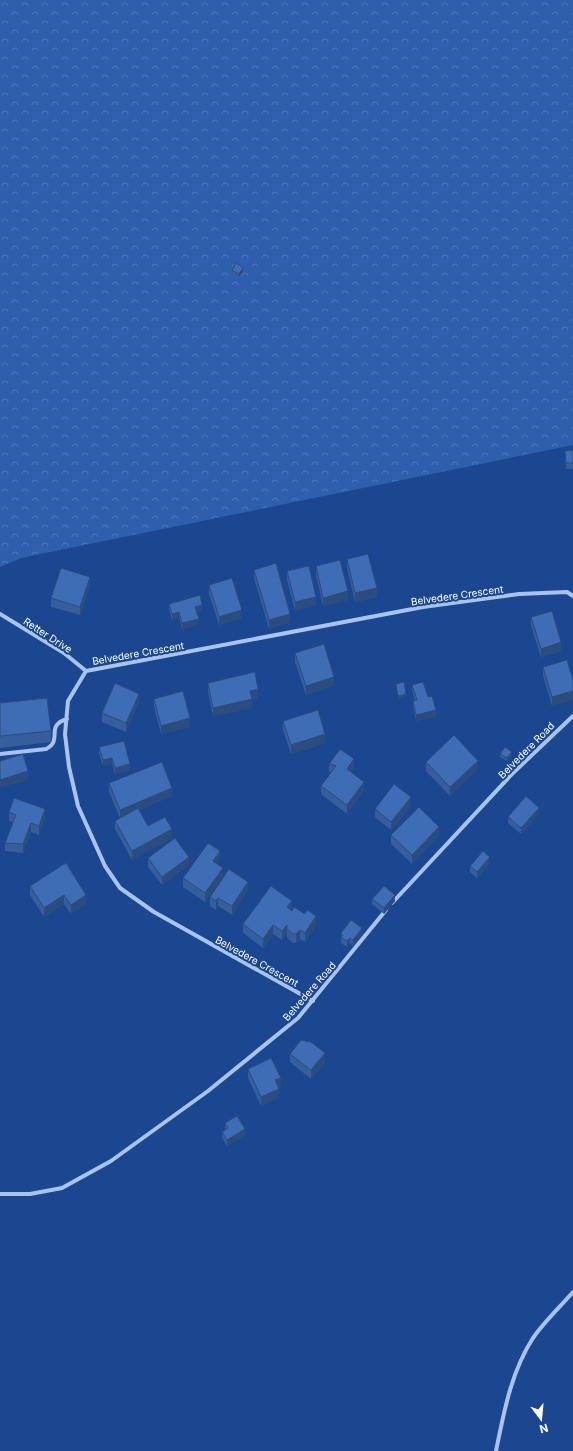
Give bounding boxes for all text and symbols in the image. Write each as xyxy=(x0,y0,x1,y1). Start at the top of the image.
street label: Belvedere Crescent xyxy=(410,582,505,607)
street label: Retter Drive xyxy=(21,615,75,655)
street label: Belvedere Crescent xyxy=(91,639,186,667)
street label: Belvedere Road xyxy=(495,719,557,781)
street label: Belvedere Crescent xyxy=(213,933,301,989)
street label: Belvedere Road xyxy=(280,959,338,1023)
north arrow xyxy=(521,1399,561,1439)
text: N xyxy=(538,1421,550,1436)

